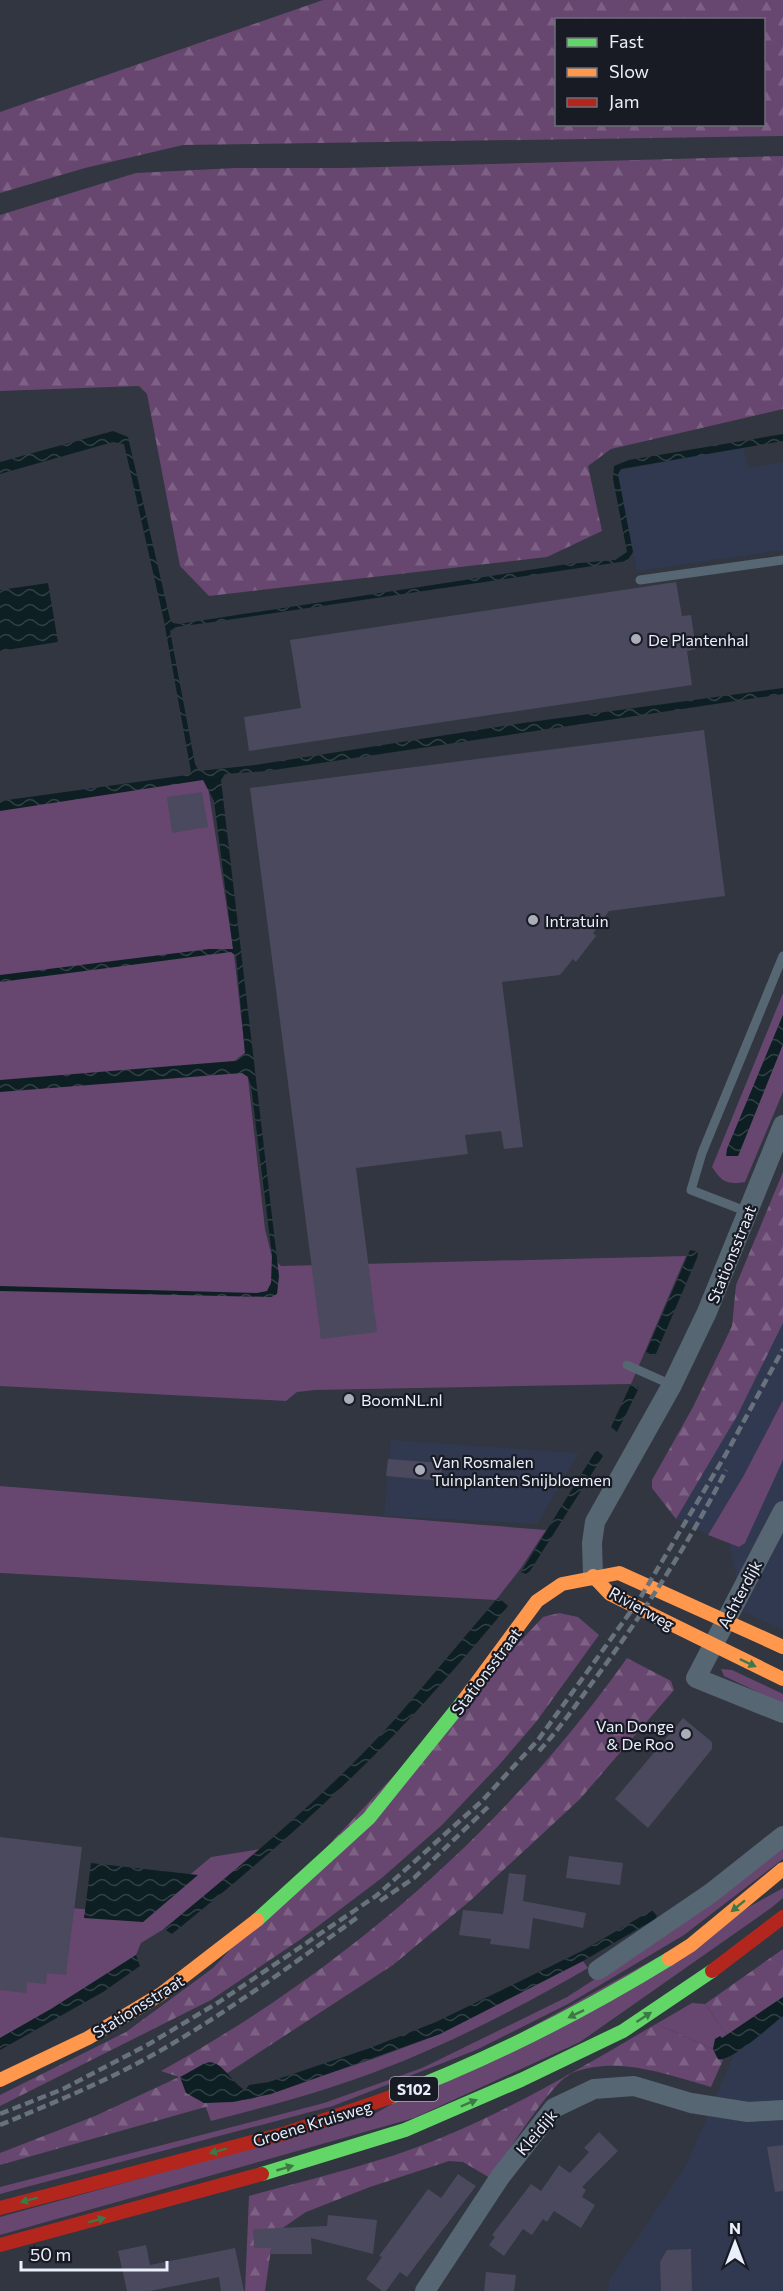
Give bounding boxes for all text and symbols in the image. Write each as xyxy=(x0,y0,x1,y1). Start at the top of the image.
legend xyxy=(555,18,765,126)
text: Fast xyxy=(609,30,644,52)
text: Slow xyxy=(609,60,649,82)
text: Jam xyxy=(609,90,639,112)
place label: De Plantenhal xyxy=(648,630,749,649)
marker: De Plantenhal xyxy=(629,632,643,646)
place label: Intratuin xyxy=(545,911,609,930)
marker: Intratuin xyxy=(526,913,540,927)
street label: Stationsstraat xyxy=(703,1202,759,1306)
place label: BoomNL.nl xyxy=(361,1390,443,1409)
marker: BoomNL.nl xyxy=(342,1392,356,1406)
place label: Van Rosmalen Tuinplanten Snijbloemen xyxy=(432,1452,611,1489)
marker: Van Rosmalen Tuinplanten Snijbloemen xyxy=(413,1463,427,1477)
street label: Achterdijk xyxy=(713,1556,765,1632)
street label: Rivierweg xyxy=(606,1582,678,1634)
street label: Stationsstraat xyxy=(447,1623,525,1718)
one-way arrow xyxy=(739,1658,756,1667)
place label: Van Donge & De Roo xyxy=(596,1716,674,1753)
marker: Van Donge & De Roo xyxy=(679,1727,693,1741)
one-way arrow xyxy=(730,1900,746,1913)
street label: Stationsstraat xyxy=(89,1970,188,2042)
one-way arrow xyxy=(567,2009,584,2018)
one-way arrow xyxy=(636,2012,652,2023)
road number: S102 xyxy=(390,2077,438,2101)
street label: Groene Kruisweg xyxy=(250,2096,374,2150)
one-way arrow xyxy=(460,2098,478,2108)
street label: Kleidijk xyxy=(512,2105,561,2159)
one-way arrow xyxy=(209,2146,227,2156)
one-way arrow xyxy=(276,2163,294,2172)
one-way arrow xyxy=(20,2196,38,2205)
north arrow xyxy=(705,2213,765,2273)
one-way arrow xyxy=(88,2214,106,2224)
text: N xyxy=(729,2218,741,2237)
scale bar xyxy=(21,2234,166,2272)
text: 50 m xyxy=(30,2243,71,2265)

